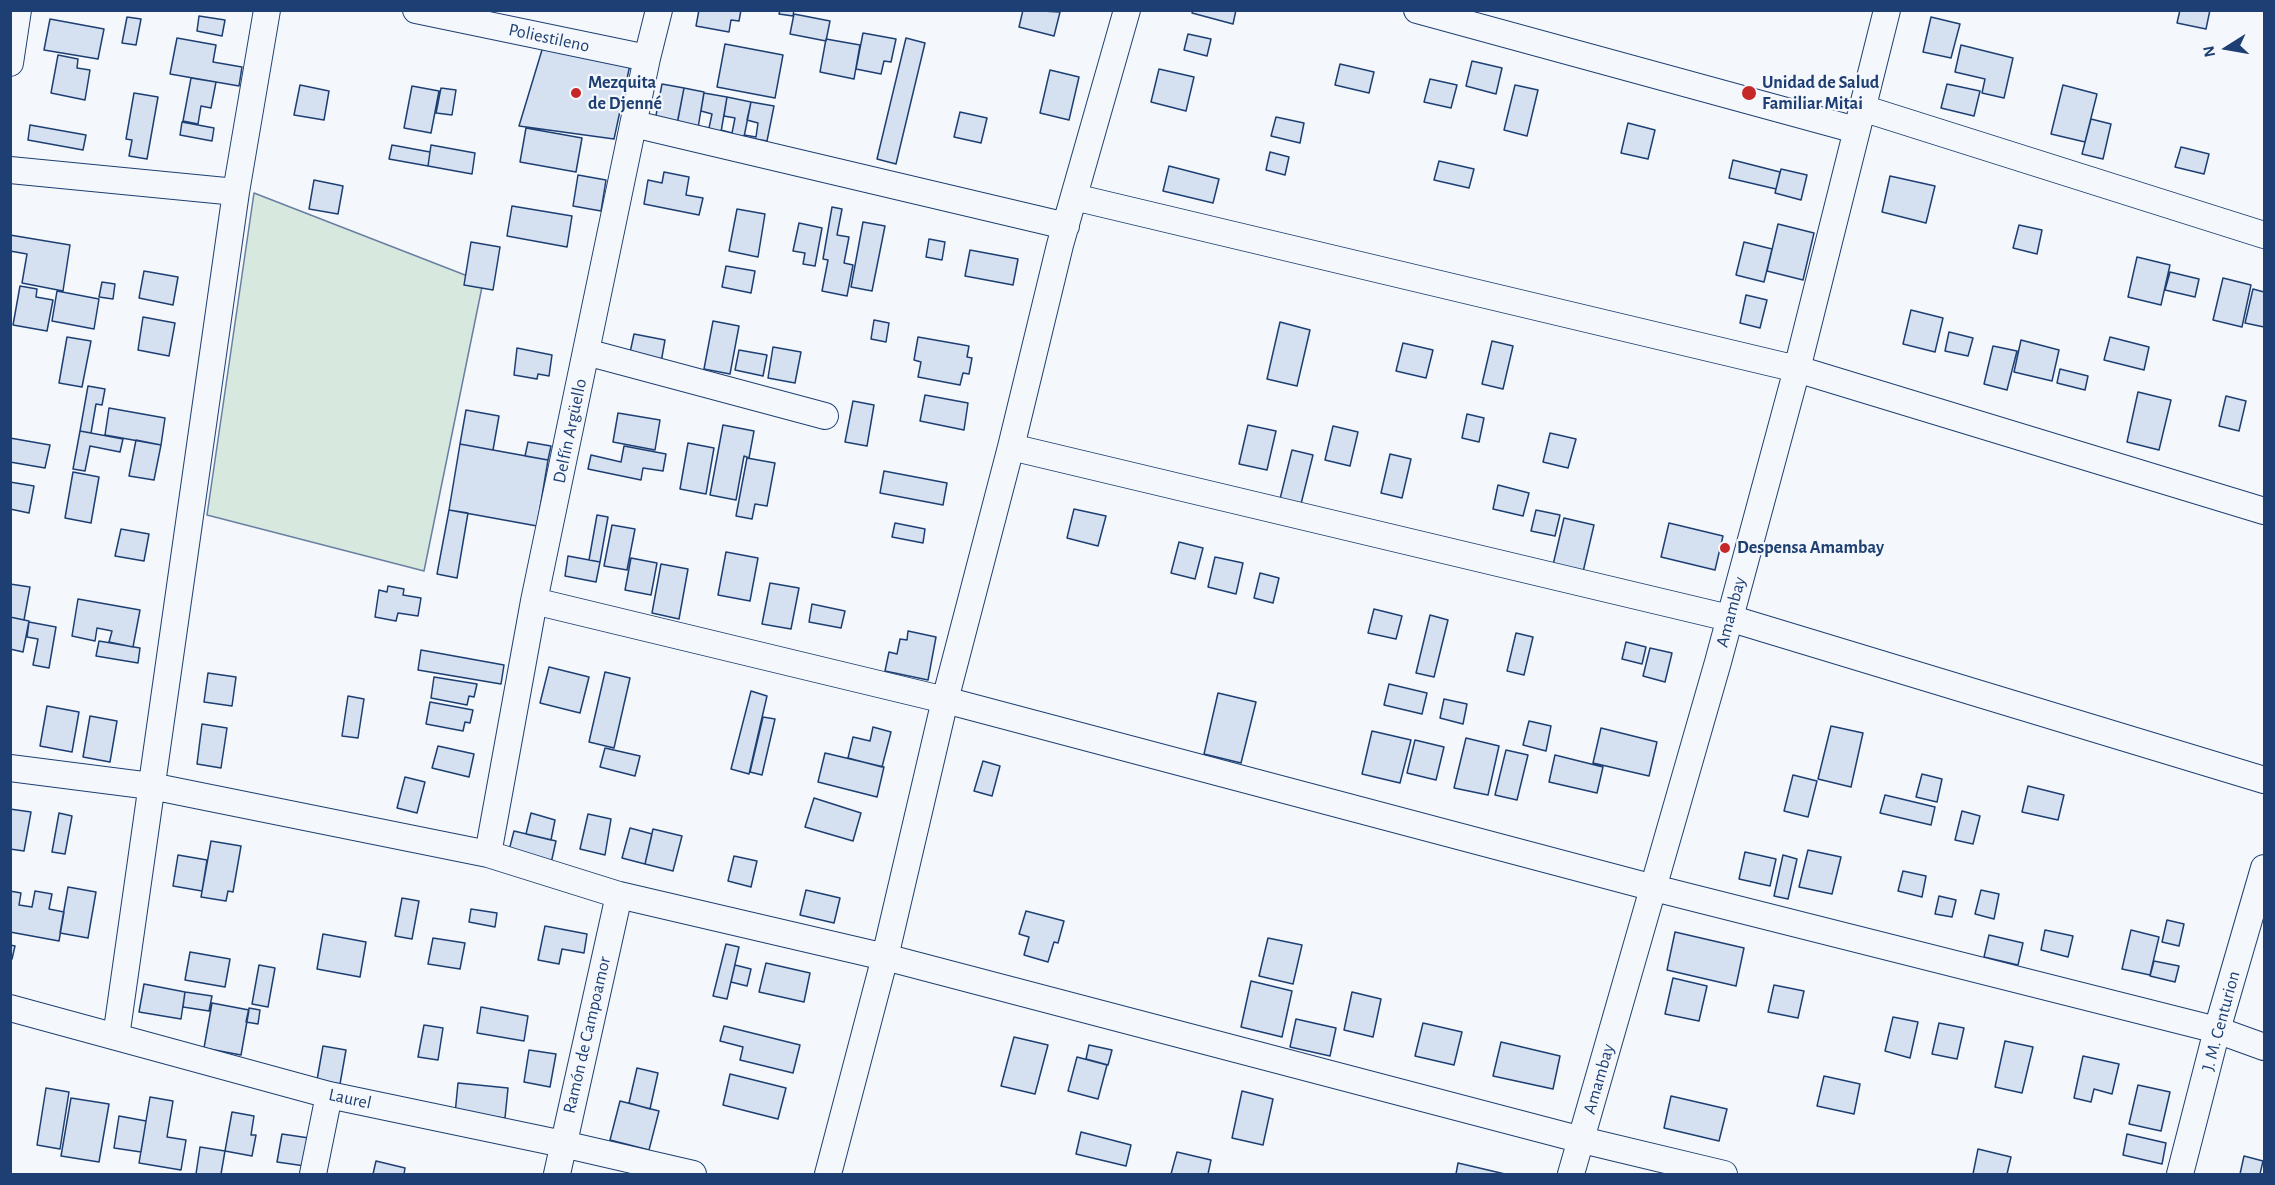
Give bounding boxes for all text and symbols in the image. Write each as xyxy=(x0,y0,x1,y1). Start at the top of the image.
north arrow xyxy=(2197,18,2257,78)
street label: Poliestileno xyxy=(507,19,591,57)
text: N xyxy=(2200,44,2218,58)
place label: Mezquita de Djenné xyxy=(588,72,662,115)
place label: Unidad de Salud Familiar Mitai xyxy=(1762,72,1879,115)
marker: Unidad de Salud Familiar Mitai xyxy=(1740,84,1758,102)
marker: Mezquita de Djenné xyxy=(569,86,583,100)
street label: Delfín Argüello xyxy=(548,377,592,485)
place label: Despensa Amambay xyxy=(1737,537,1884,559)
marker: Despensa Amambay xyxy=(1718,541,1732,555)
street label: Amambay xyxy=(1711,574,1751,650)
street label: Ramón de Campoamor xyxy=(558,954,616,1116)
street label: J. M. Centurion xyxy=(2197,969,2245,1073)
street label: Amambay xyxy=(1579,1041,1619,1117)
street label: Laurel xyxy=(327,1084,373,1114)

